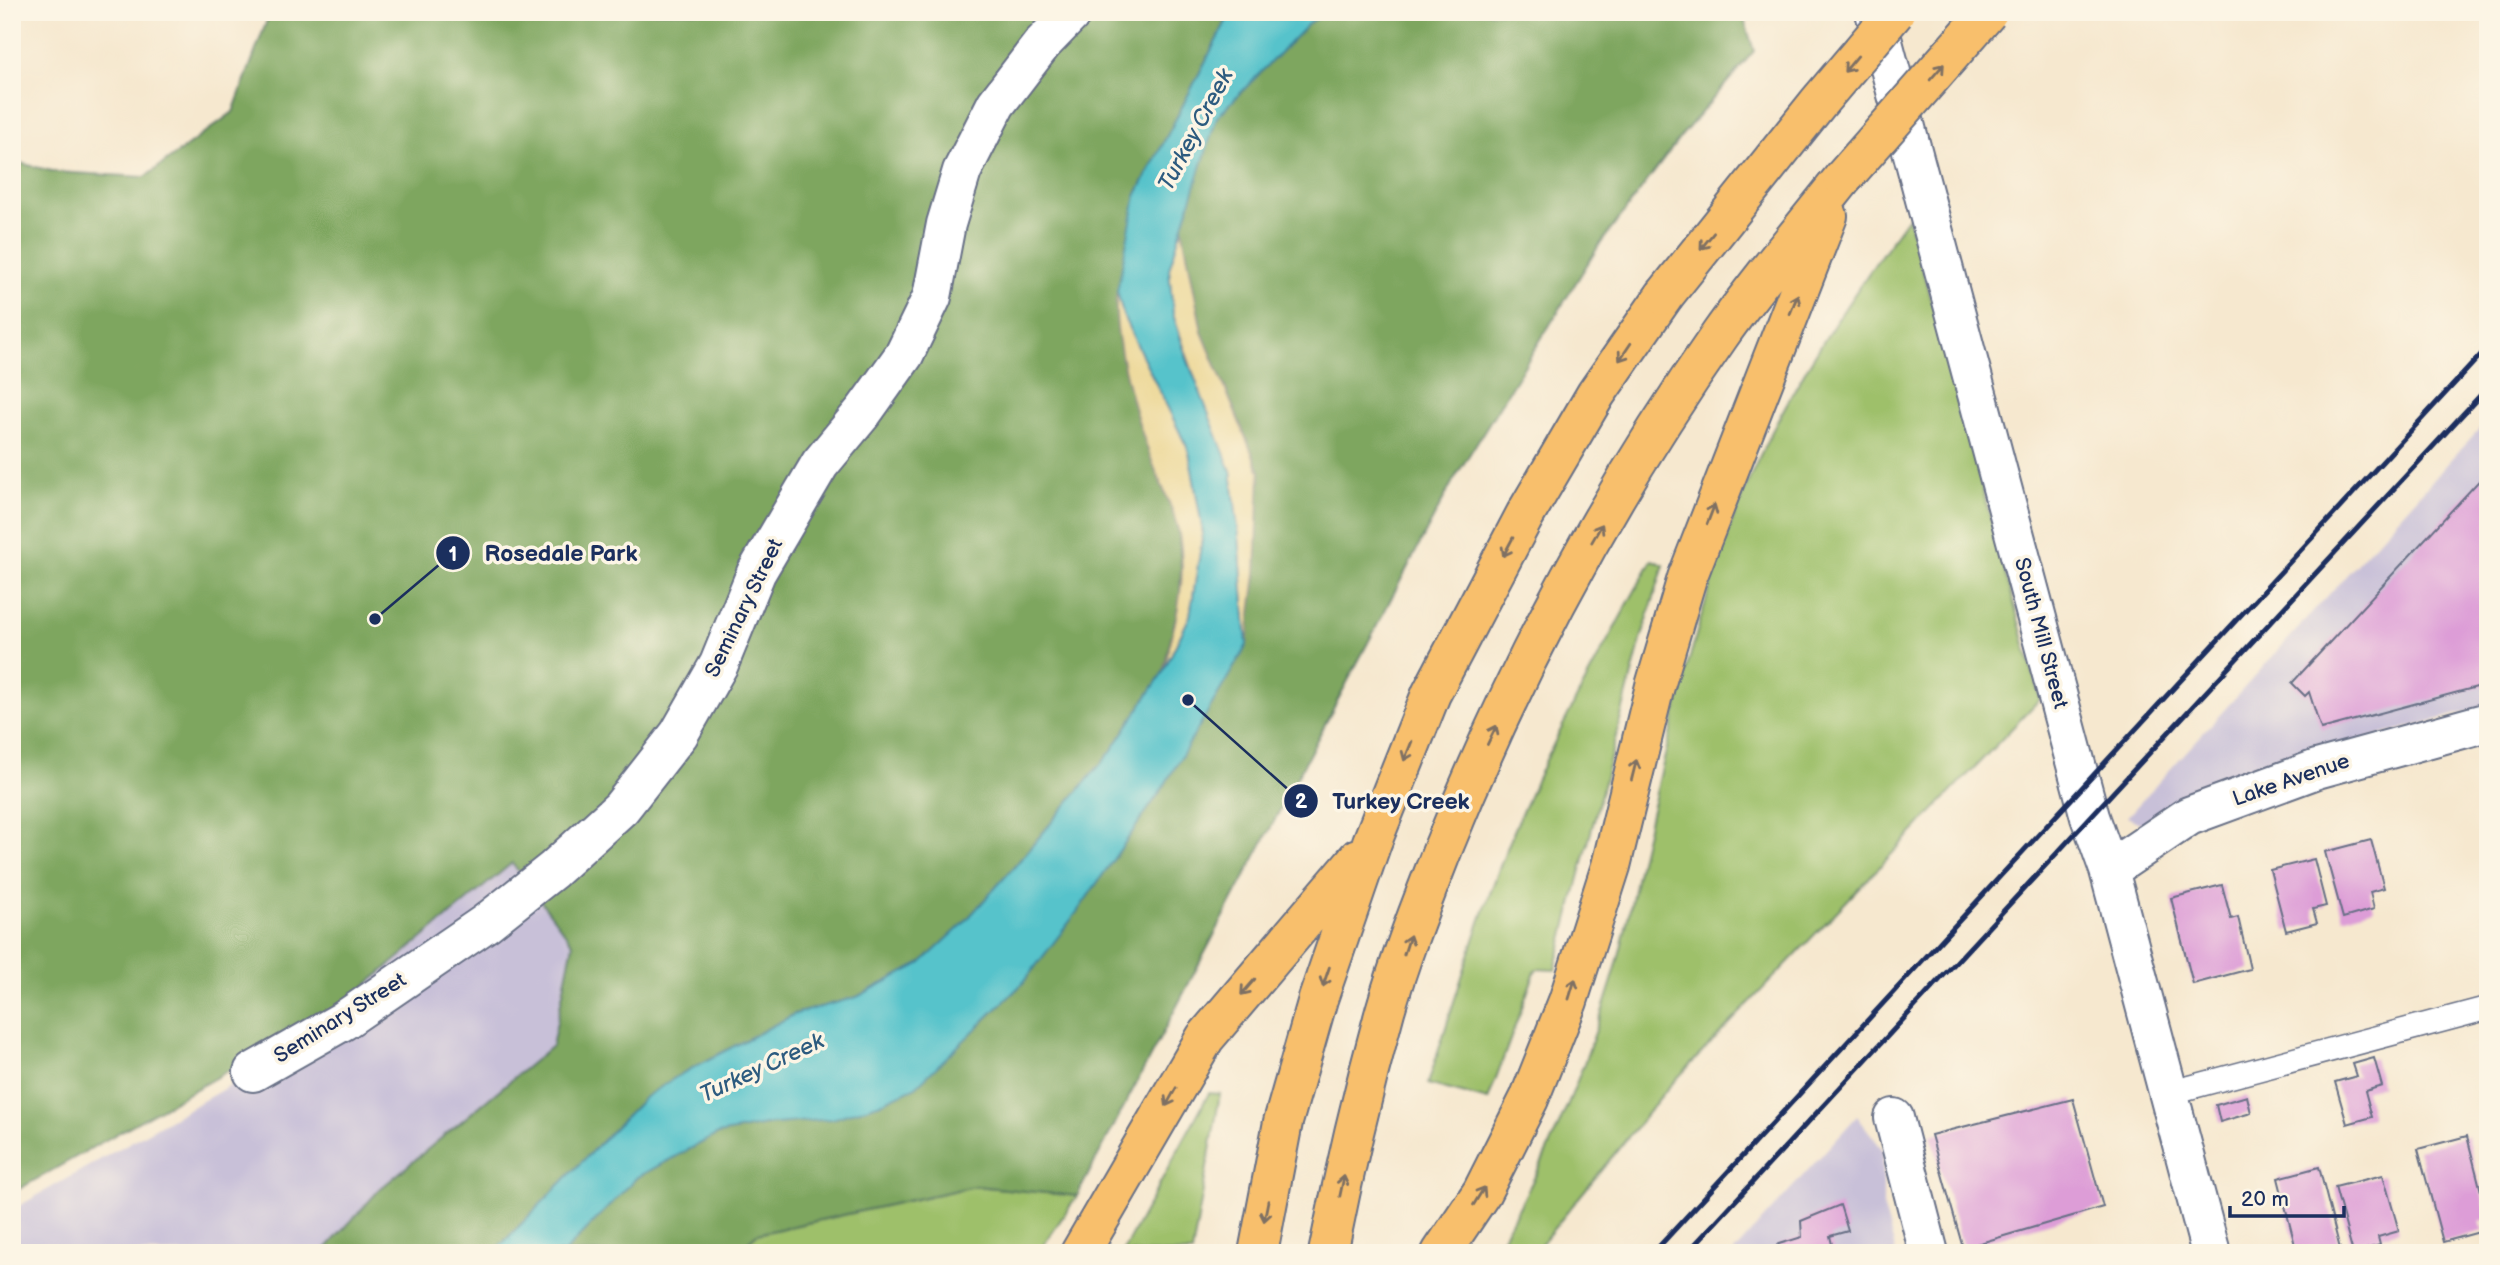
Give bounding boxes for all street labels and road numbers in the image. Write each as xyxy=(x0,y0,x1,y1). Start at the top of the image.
street label: Seminary Street xyxy=(700,534,789,681)
street label: South Mill Street xyxy=(2009,555,2073,712)
street label: Lake Avenue xyxy=(2229,748,2353,812)
street label: Seminary Street xyxy=(269,967,411,1069)

